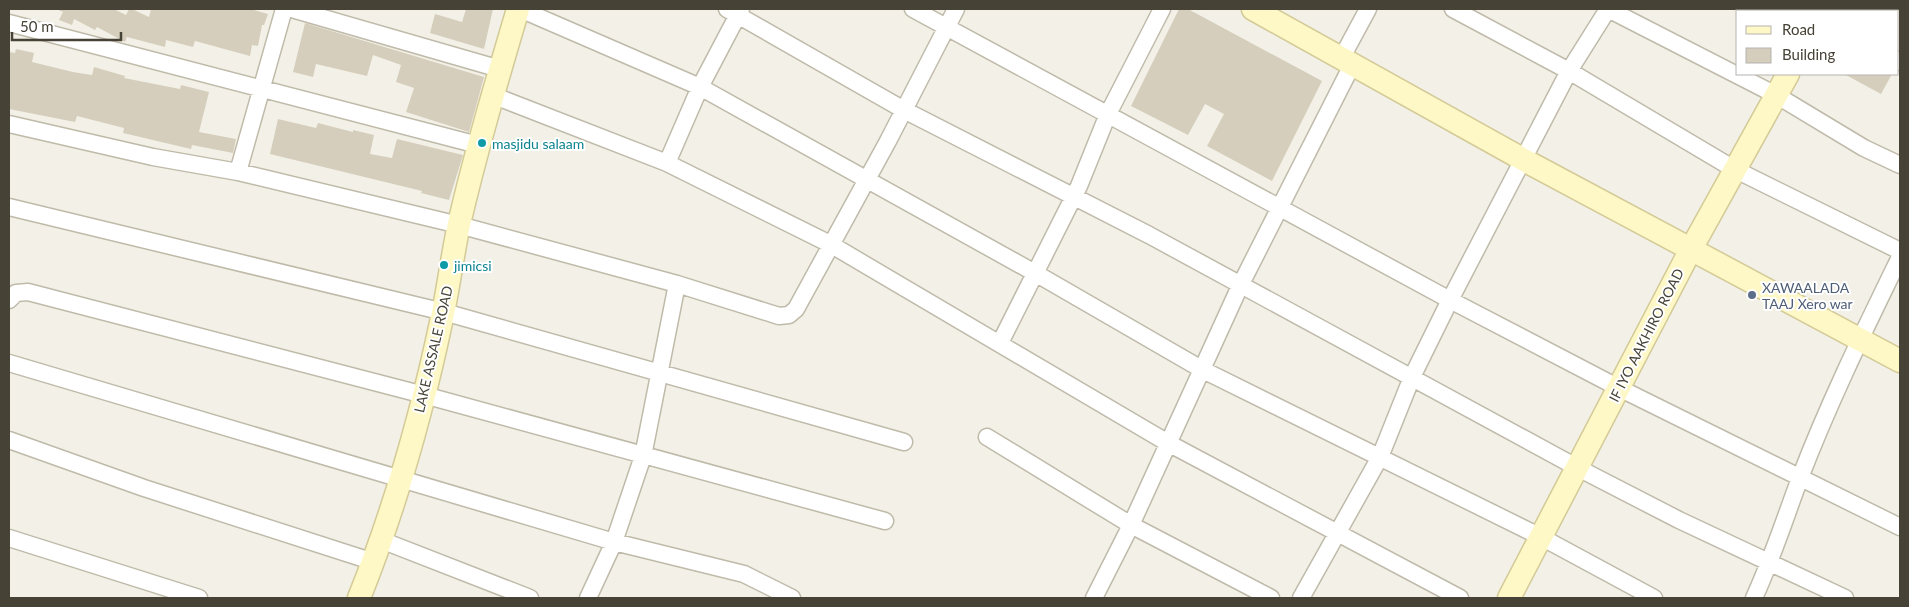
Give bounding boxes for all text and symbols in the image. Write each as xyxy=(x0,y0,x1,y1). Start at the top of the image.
scale bar xyxy=(12,10,121,42)
legend xyxy=(1736,10,1899,75)
text: 50 m xyxy=(20,17,54,35)
text: Road xyxy=(1782,20,1815,38)
text: Building xyxy=(1782,45,1835,63)
place label: masjidu salaam xyxy=(492,135,584,152)
marker: masjidu salaam xyxy=(476,137,488,149)
place label: jimicsi xyxy=(453,257,492,274)
marker: jimicsi xyxy=(438,259,450,271)
street label: IF IYO AAKHIRO ROAD xyxy=(1605,265,1687,405)
place label: XAWAALADA TAAJ Xero war xyxy=(1762,279,1853,312)
street label: LAKE ASSALE ROAD xyxy=(410,284,456,414)
marker: XAWAALADA TAAJ Xero war xyxy=(1746,289,1758,301)

